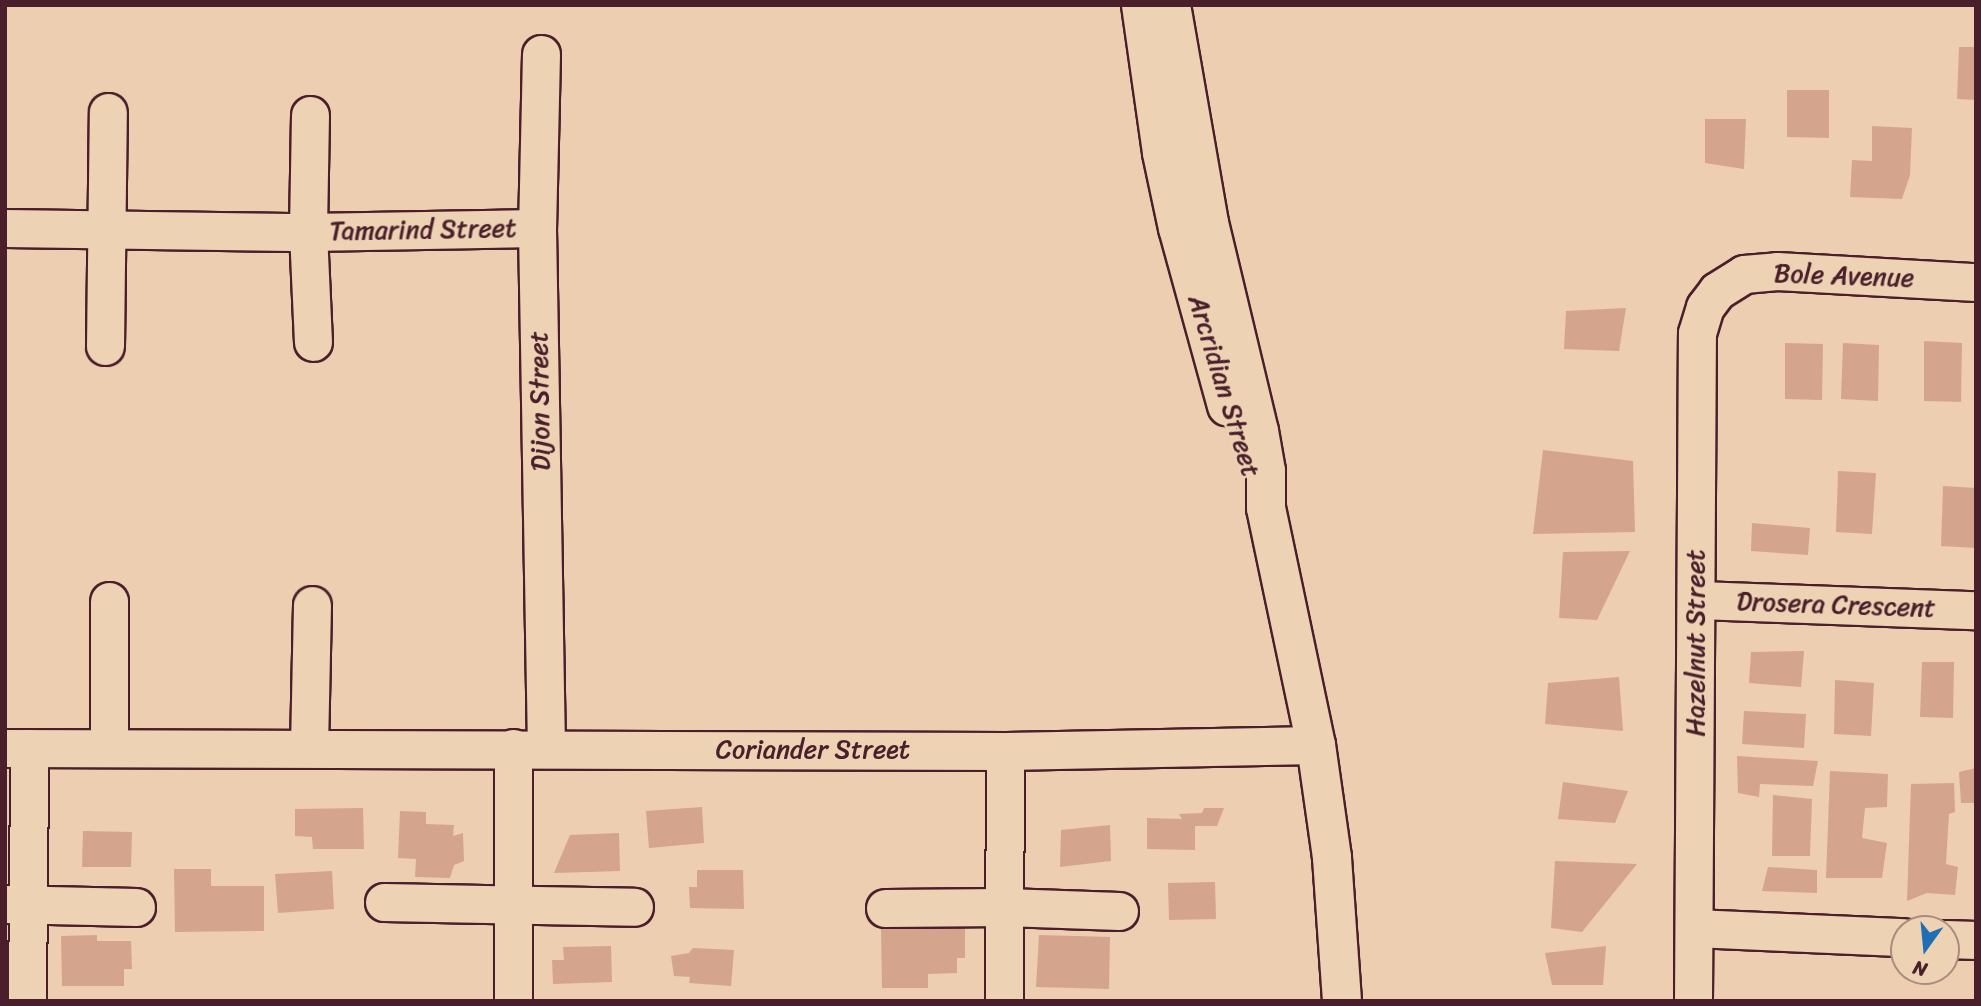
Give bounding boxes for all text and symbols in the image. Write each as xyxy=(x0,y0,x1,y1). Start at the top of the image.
street label: Tamarind Street xyxy=(330,213,516,247)
street label: Bole Avenue xyxy=(1773,258,1915,294)
street label: Arcridian Street xyxy=(1181,291,1267,481)
street label: Dijon Street xyxy=(523,330,557,472)
street label: Hazelnut Street xyxy=(1680,550,1712,736)
street label: Drosera Crescent xyxy=(1736,586,1936,624)
street label: Coriander Street xyxy=(716,734,910,766)
north arrow xyxy=(1890,915,1960,985)
text: N xyxy=(1909,951,1931,986)

